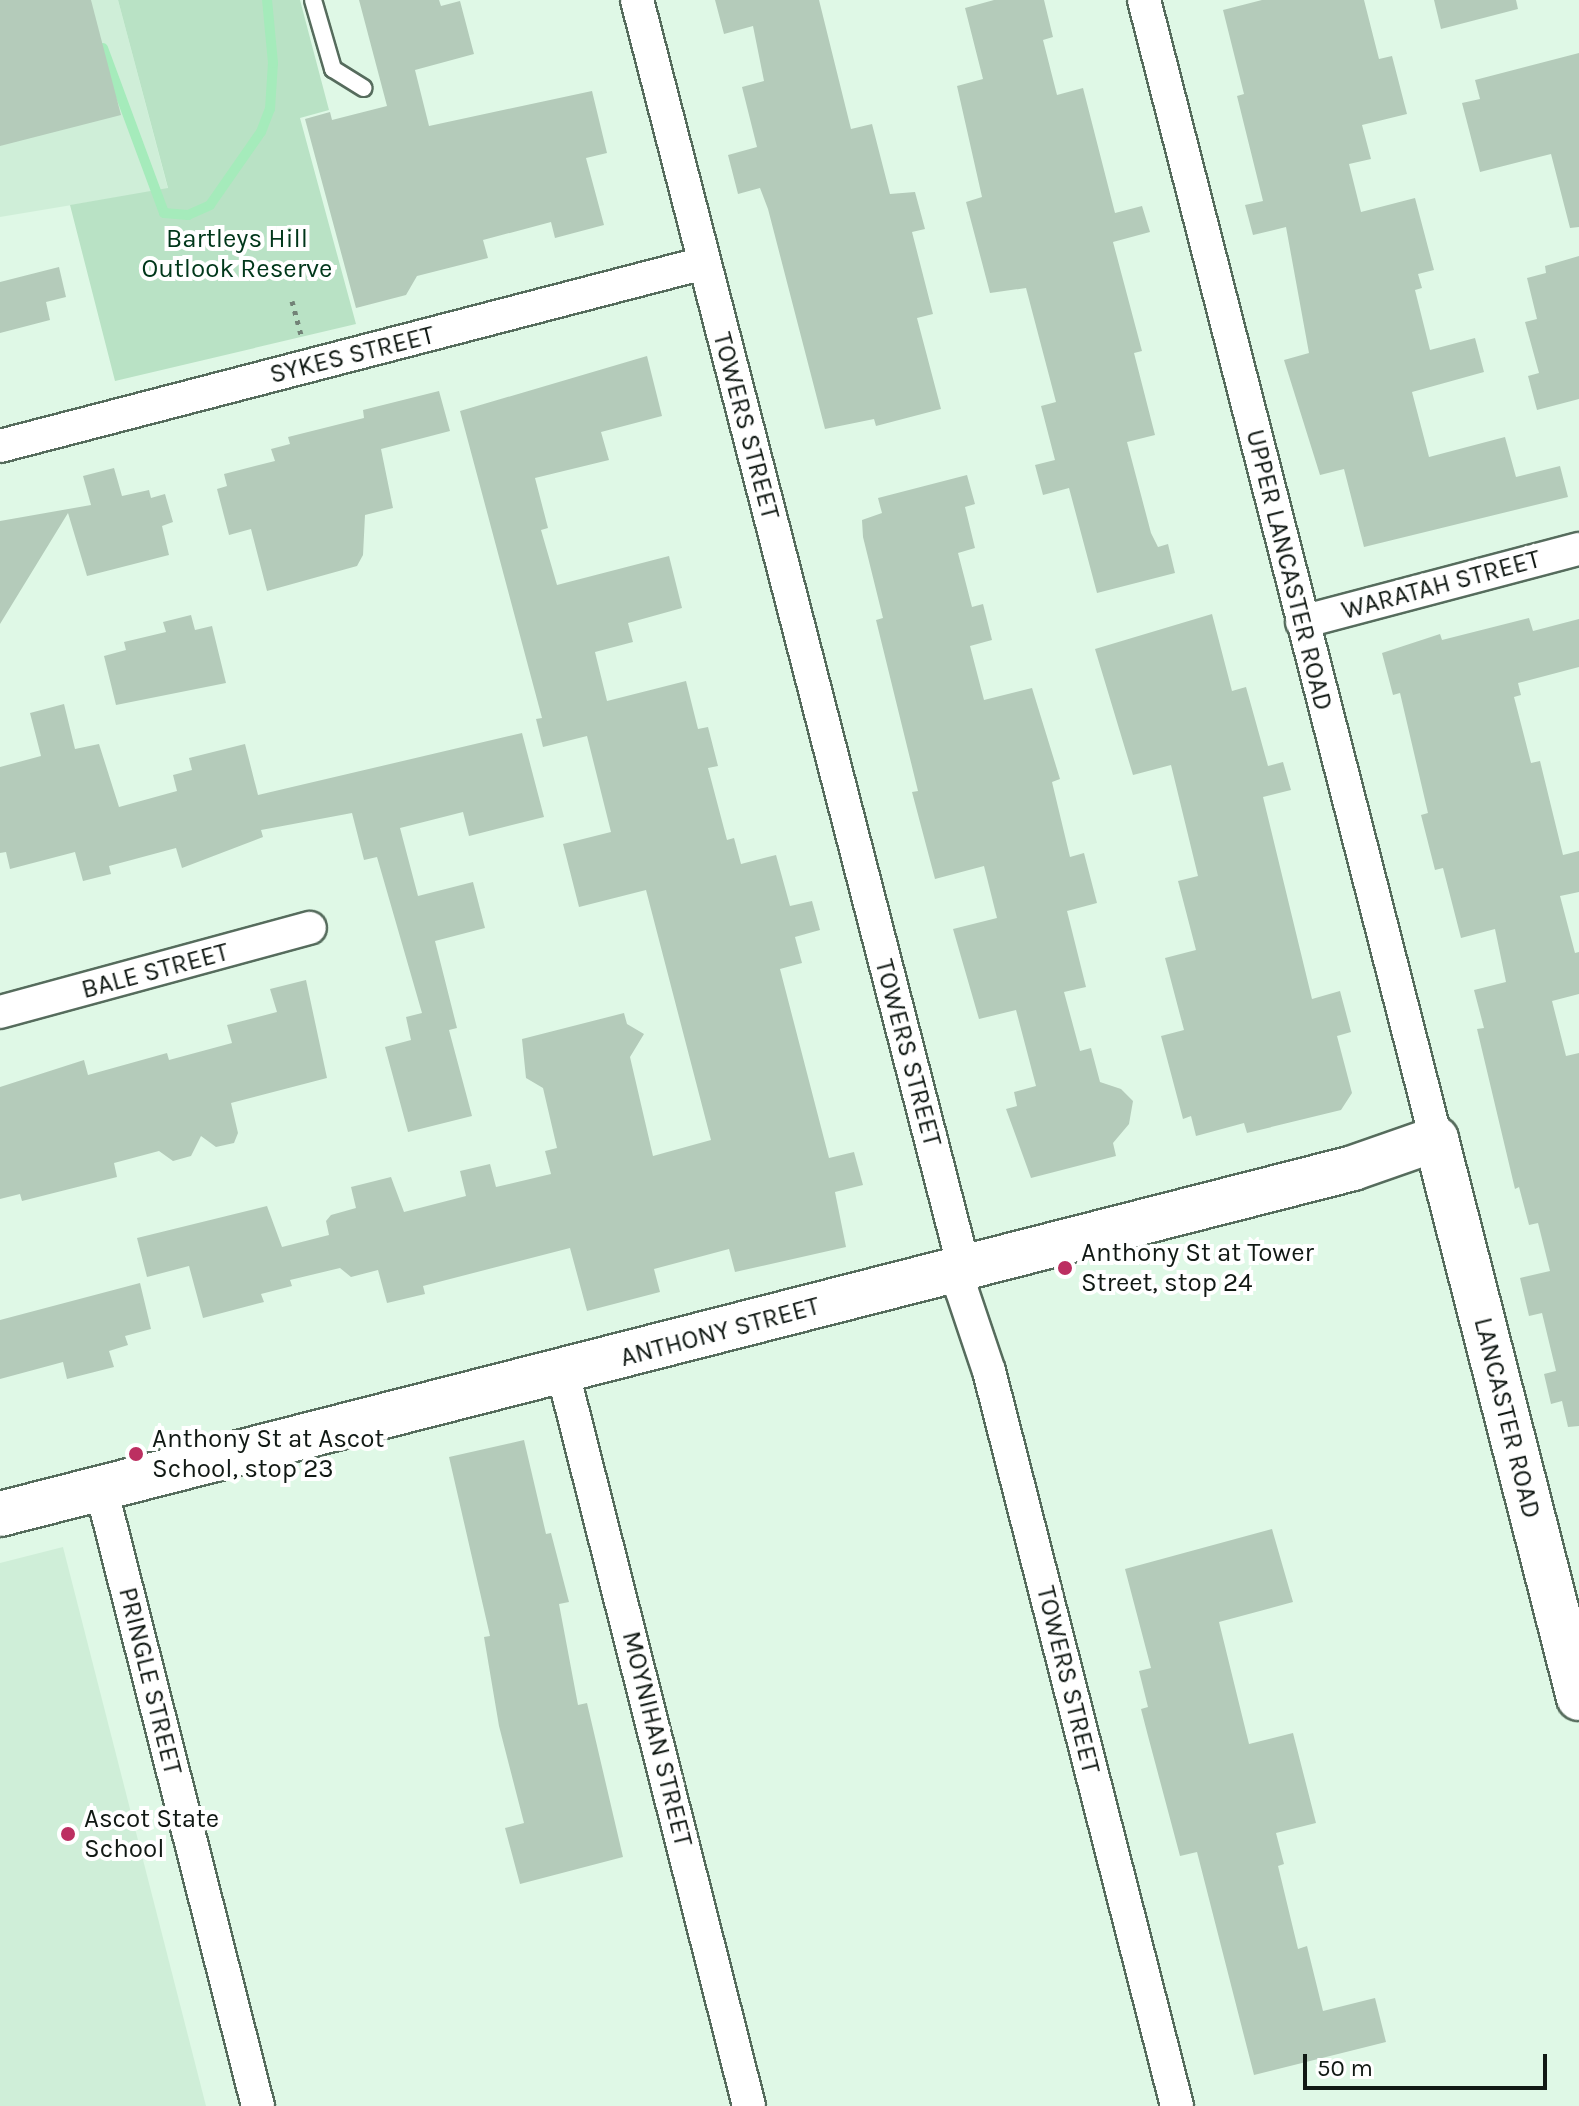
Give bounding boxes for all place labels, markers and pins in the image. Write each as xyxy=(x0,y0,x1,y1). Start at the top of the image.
place label: Anthony St at Tower Street, stop 24 xyxy=(1081,1237,1314,1298)
marker: Anthony St at Tower Street, stop 24 xyxy=(1056,1259,1074,1277)
place label: Anthony St at Ascot School, stop 23 xyxy=(152,1423,384,1484)
marker: Anthony St at Ascot School, stop 23 xyxy=(127,1445,145,1463)
place label: Ascot State School xyxy=(84,1803,219,1864)
marker: Ascot State School xyxy=(59,1825,77,1843)

